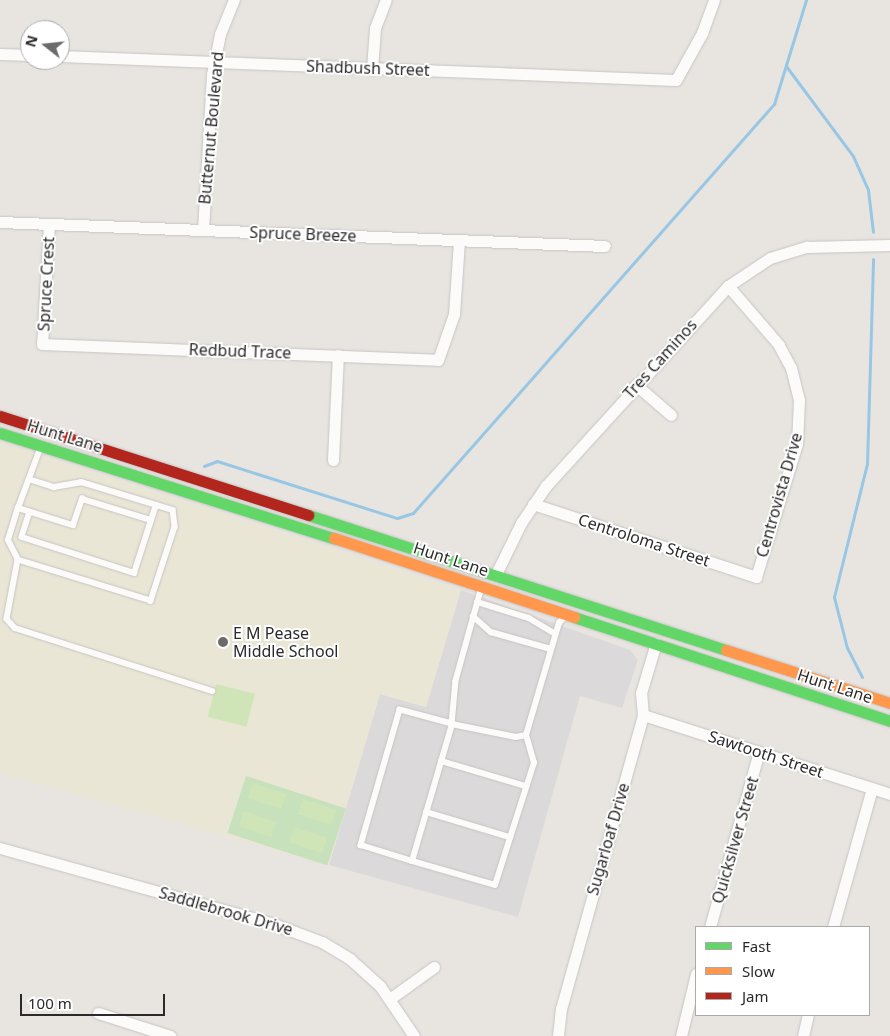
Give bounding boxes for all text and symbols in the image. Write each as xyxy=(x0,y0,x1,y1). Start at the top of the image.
north arrow xyxy=(20,20,70,70)
text: N xyxy=(20,33,42,49)
street label: Butternut Boulevard xyxy=(195,51,227,205)
street label: Shadbush Street xyxy=(306,56,430,80)
street label: Spruce Breeze xyxy=(249,223,357,245)
street label: Spruce Crest xyxy=(34,236,58,332)
street label: Tres Caminos xyxy=(619,315,701,403)
street label: Redbud Trace xyxy=(188,340,292,362)
street label: Hunt Lane xyxy=(25,415,105,457)
street label: Centrovista Drive xyxy=(752,430,806,560)
street label: Centroloma Street xyxy=(576,510,712,570)
street label: Hunt Lane xyxy=(411,538,491,580)
place label: E M Pease Middle School xyxy=(233,623,338,661)
marker: E M Pease Middle School xyxy=(217,636,229,648)
street label: Hunt Lane xyxy=(795,665,875,707)
street label: Sawtooth Street xyxy=(706,726,826,782)
street label: Quicksilver Street xyxy=(708,774,762,906)
street label: Sugarloaf Drive xyxy=(583,781,633,897)
street label: Saddlebrook Drive xyxy=(157,883,295,939)
legend xyxy=(695,926,870,1016)
text: Fast xyxy=(742,936,771,956)
text: Slow xyxy=(742,961,775,981)
scale bar xyxy=(22,984,168,1016)
text: Jam xyxy=(742,986,769,1006)
text: 100 m xyxy=(28,993,72,1013)

